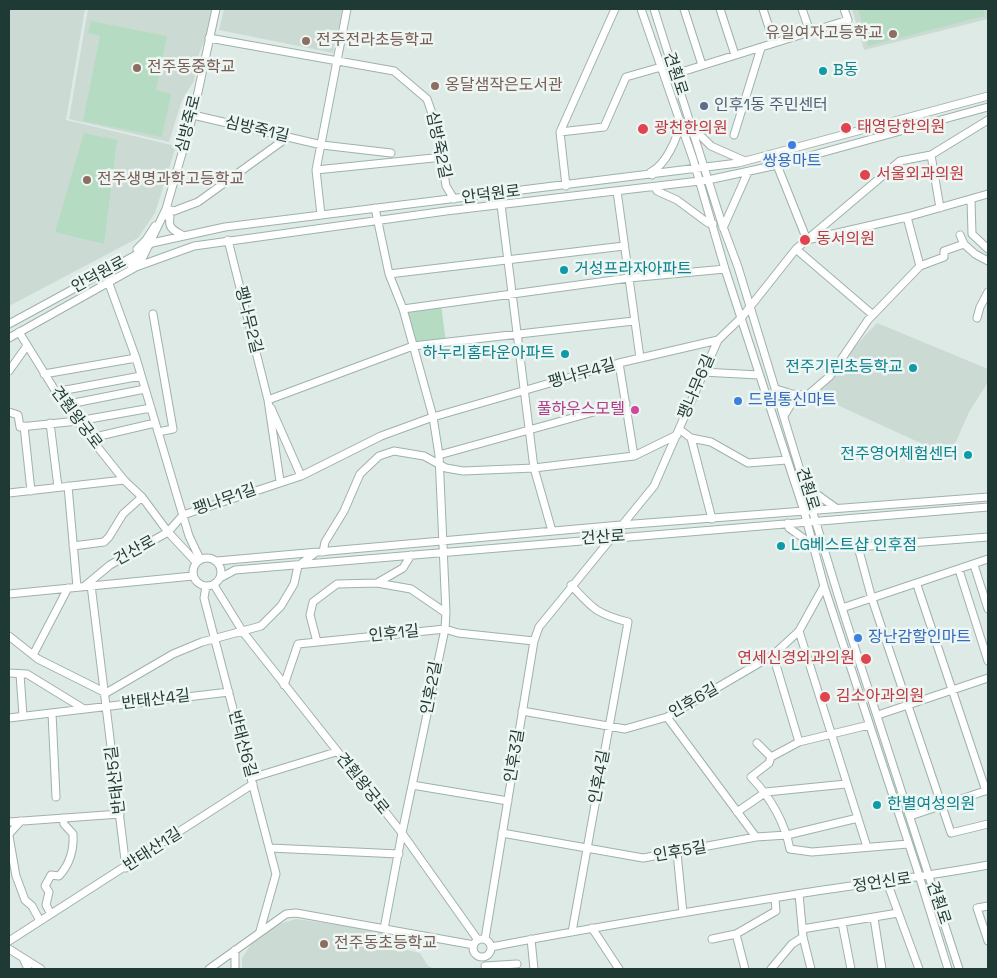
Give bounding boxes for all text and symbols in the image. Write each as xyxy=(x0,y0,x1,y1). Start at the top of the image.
place label: 유일여자고등학교 xyxy=(765,24,883,44)
marker: 유일여자고등학교 xyxy=(887,28,899,40)
place label: 전주전라초등학교 xyxy=(316,31,434,51)
marker: 전주전라초등학교 xyxy=(300,35,312,47)
street label: 견훤로 xyxy=(659,50,691,98)
place label: 전주동중학교 xyxy=(147,58,235,78)
place label: B동 xyxy=(833,61,858,81)
marker: 전주동중학교 xyxy=(131,62,143,74)
marker: B동 xyxy=(817,65,829,77)
place label: 옹달샘작은도서관 xyxy=(445,76,563,96)
marker: 옹달샘작은도서관 xyxy=(429,80,441,92)
street label: 심방죽로 xyxy=(173,93,205,155)
place label: 인후1동 주민센터 xyxy=(714,96,828,116)
marker: 인후1동 주민센터 xyxy=(698,100,710,112)
street label: 심방죽2길 xyxy=(421,109,455,181)
street label: 심방죽1길 xyxy=(223,113,291,147)
place label: 태영당한의원 xyxy=(857,118,945,138)
place label: 광천한의원 xyxy=(654,119,728,139)
marker: 태영당한의원 xyxy=(839,121,853,135)
marker: 광천한의원 xyxy=(636,122,650,136)
marker: 쌍용마트 xyxy=(786,139,798,151)
place label: 쌍용마트 xyxy=(763,152,821,172)
place label: 서울외과의원 xyxy=(876,165,964,185)
marker: 서울외과의원 xyxy=(858,168,872,182)
place label: 전주생명과학고등학교 xyxy=(97,170,244,190)
marker: 전주생명과학고등학교 xyxy=(81,174,93,186)
street label: 안덕원로 xyxy=(461,182,521,208)
place label: 동서의원 xyxy=(816,230,875,250)
marker: 동서의원 xyxy=(798,233,812,247)
street label: 안덕원로 xyxy=(68,253,130,297)
place label: 거성프라자아파트 xyxy=(574,260,692,280)
marker: 거성프라자아파트 xyxy=(558,264,570,276)
street label: 팽나무2길 xyxy=(230,284,266,356)
place label: 하누리홈타운아파트 xyxy=(423,344,555,364)
marker: 하누리홈타운아파트 xyxy=(559,348,571,360)
street label: 팽나무6길 xyxy=(675,352,719,422)
street label: 팽나무4길 xyxy=(546,355,618,393)
place label: 전주기린초등학교 xyxy=(785,358,903,378)
marker: 전주기린초등학교 xyxy=(907,362,919,374)
street label: 견훤왕궁로 xyxy=(46,383,106,453)
place label: 드림통신마트 xyxy=(748,391,836,411)
marker: 드림통신마트 xyxy=(732,395,744,407)
place label: 풀하우스모텔 xyxy=(537,400,625,420)
marker: 풀하우스모텔 xyxy=(629,404,641,416)
place label: 전주영어체험센터 xyxy=(840,445,958,465)
marker: 전주영어체험센터 xyxy=(962,449,974,461)
street label: 견훤로 xyxy=(791,465,823,513)
street label: 팽나무1길 xyxy=(191,480,259,520)
street label: 건산로 xyxy=(580,527,626,549)
street label: 건산로 xyxy=(111,532,159,570)
place label: LG베스트샵 인후점 xyxy=(791,536,917,556)
marker: LG베스트샵 인후점 xyxy=(775,540,787,552)
street label: 인후1길 xyxy=(368,622,420,646)
place label: 장난감할인마트 xyxy=(868,628,971,648)
marker: 장난감할인마트 xyxy=(852,632,864,644)
place label: 연세신경외과의원 xyxy=(737,649,855,669)
marker: 연세신경외과의원 xyxy=(859,652,873,666)
street label: 인후2길 xyxy=(417,660,447,716)
street label: 인후6길 xyxy=(666,679,722,723)
street label: 반태산4길 xyxy=(121,686,191,714)
place label: 김소아과의원 xyxy=(836,687,924,707)
marker: 김소아과의원 xyxy=(818,690,832,704)
street label: 반태산6길 xyxy=(224,708,260,780)
street label: 인후3길 xyxy=(501,728,529,784)
street label: 반태산5길 xyxy=(102,745,130,815)
street label: 견훤왕궁로 xyxy=(331,749,393,819)
street label: 인후4길 xyxy=(586,749,614,805)
place label: 한별여성의원 xyxy=(887,795,975,815)
marker: 한별여성의원 xyxy=(871,799,883,811)
street label: 반태산1길 xyxy=(120,824,186,876)
street label: 인후5길 xyxy=(652,838,708,866)
street label: 정언신로 xyxy=(852,869,912,897)
street label: 견훤로 xyxy=(922,879,954,927)
place label: 전주동초등학교 xyxy=(334,934,437,954)
marker: 전주동초등학교 xyxy=(318,938,330,950)

